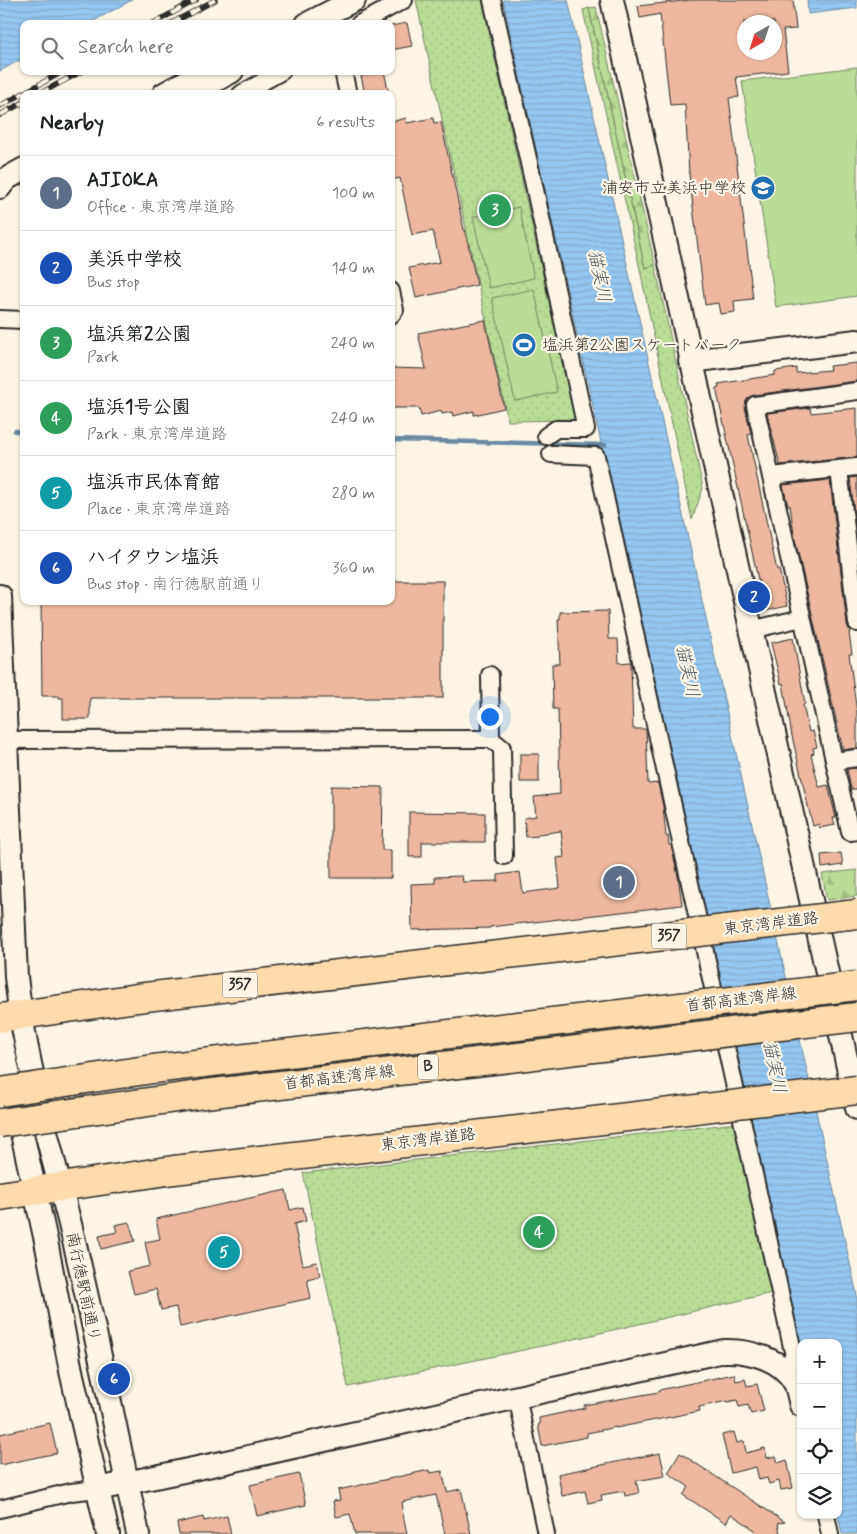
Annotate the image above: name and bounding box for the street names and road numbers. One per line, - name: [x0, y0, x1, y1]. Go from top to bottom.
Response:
- street label: 東京湾岸道路: [722, 908, 820, 940]
- road number: 357: [652, 924, 686, 948]
- road number: 357: [222, 972, 258, 998]
- street label: 首都高速湾岸線: [684, 983, 798, 1017]
- road number: B: [418, 1054, 438, 1080]
- street label: 首都高速湾岸線: [282, 1061, 396, 1095]
- street label: 東京湾岸道路: [379, 1124, 477, 1156]
- street label: 南行徳駅前通り: [61, 1230, 105, 1344]

